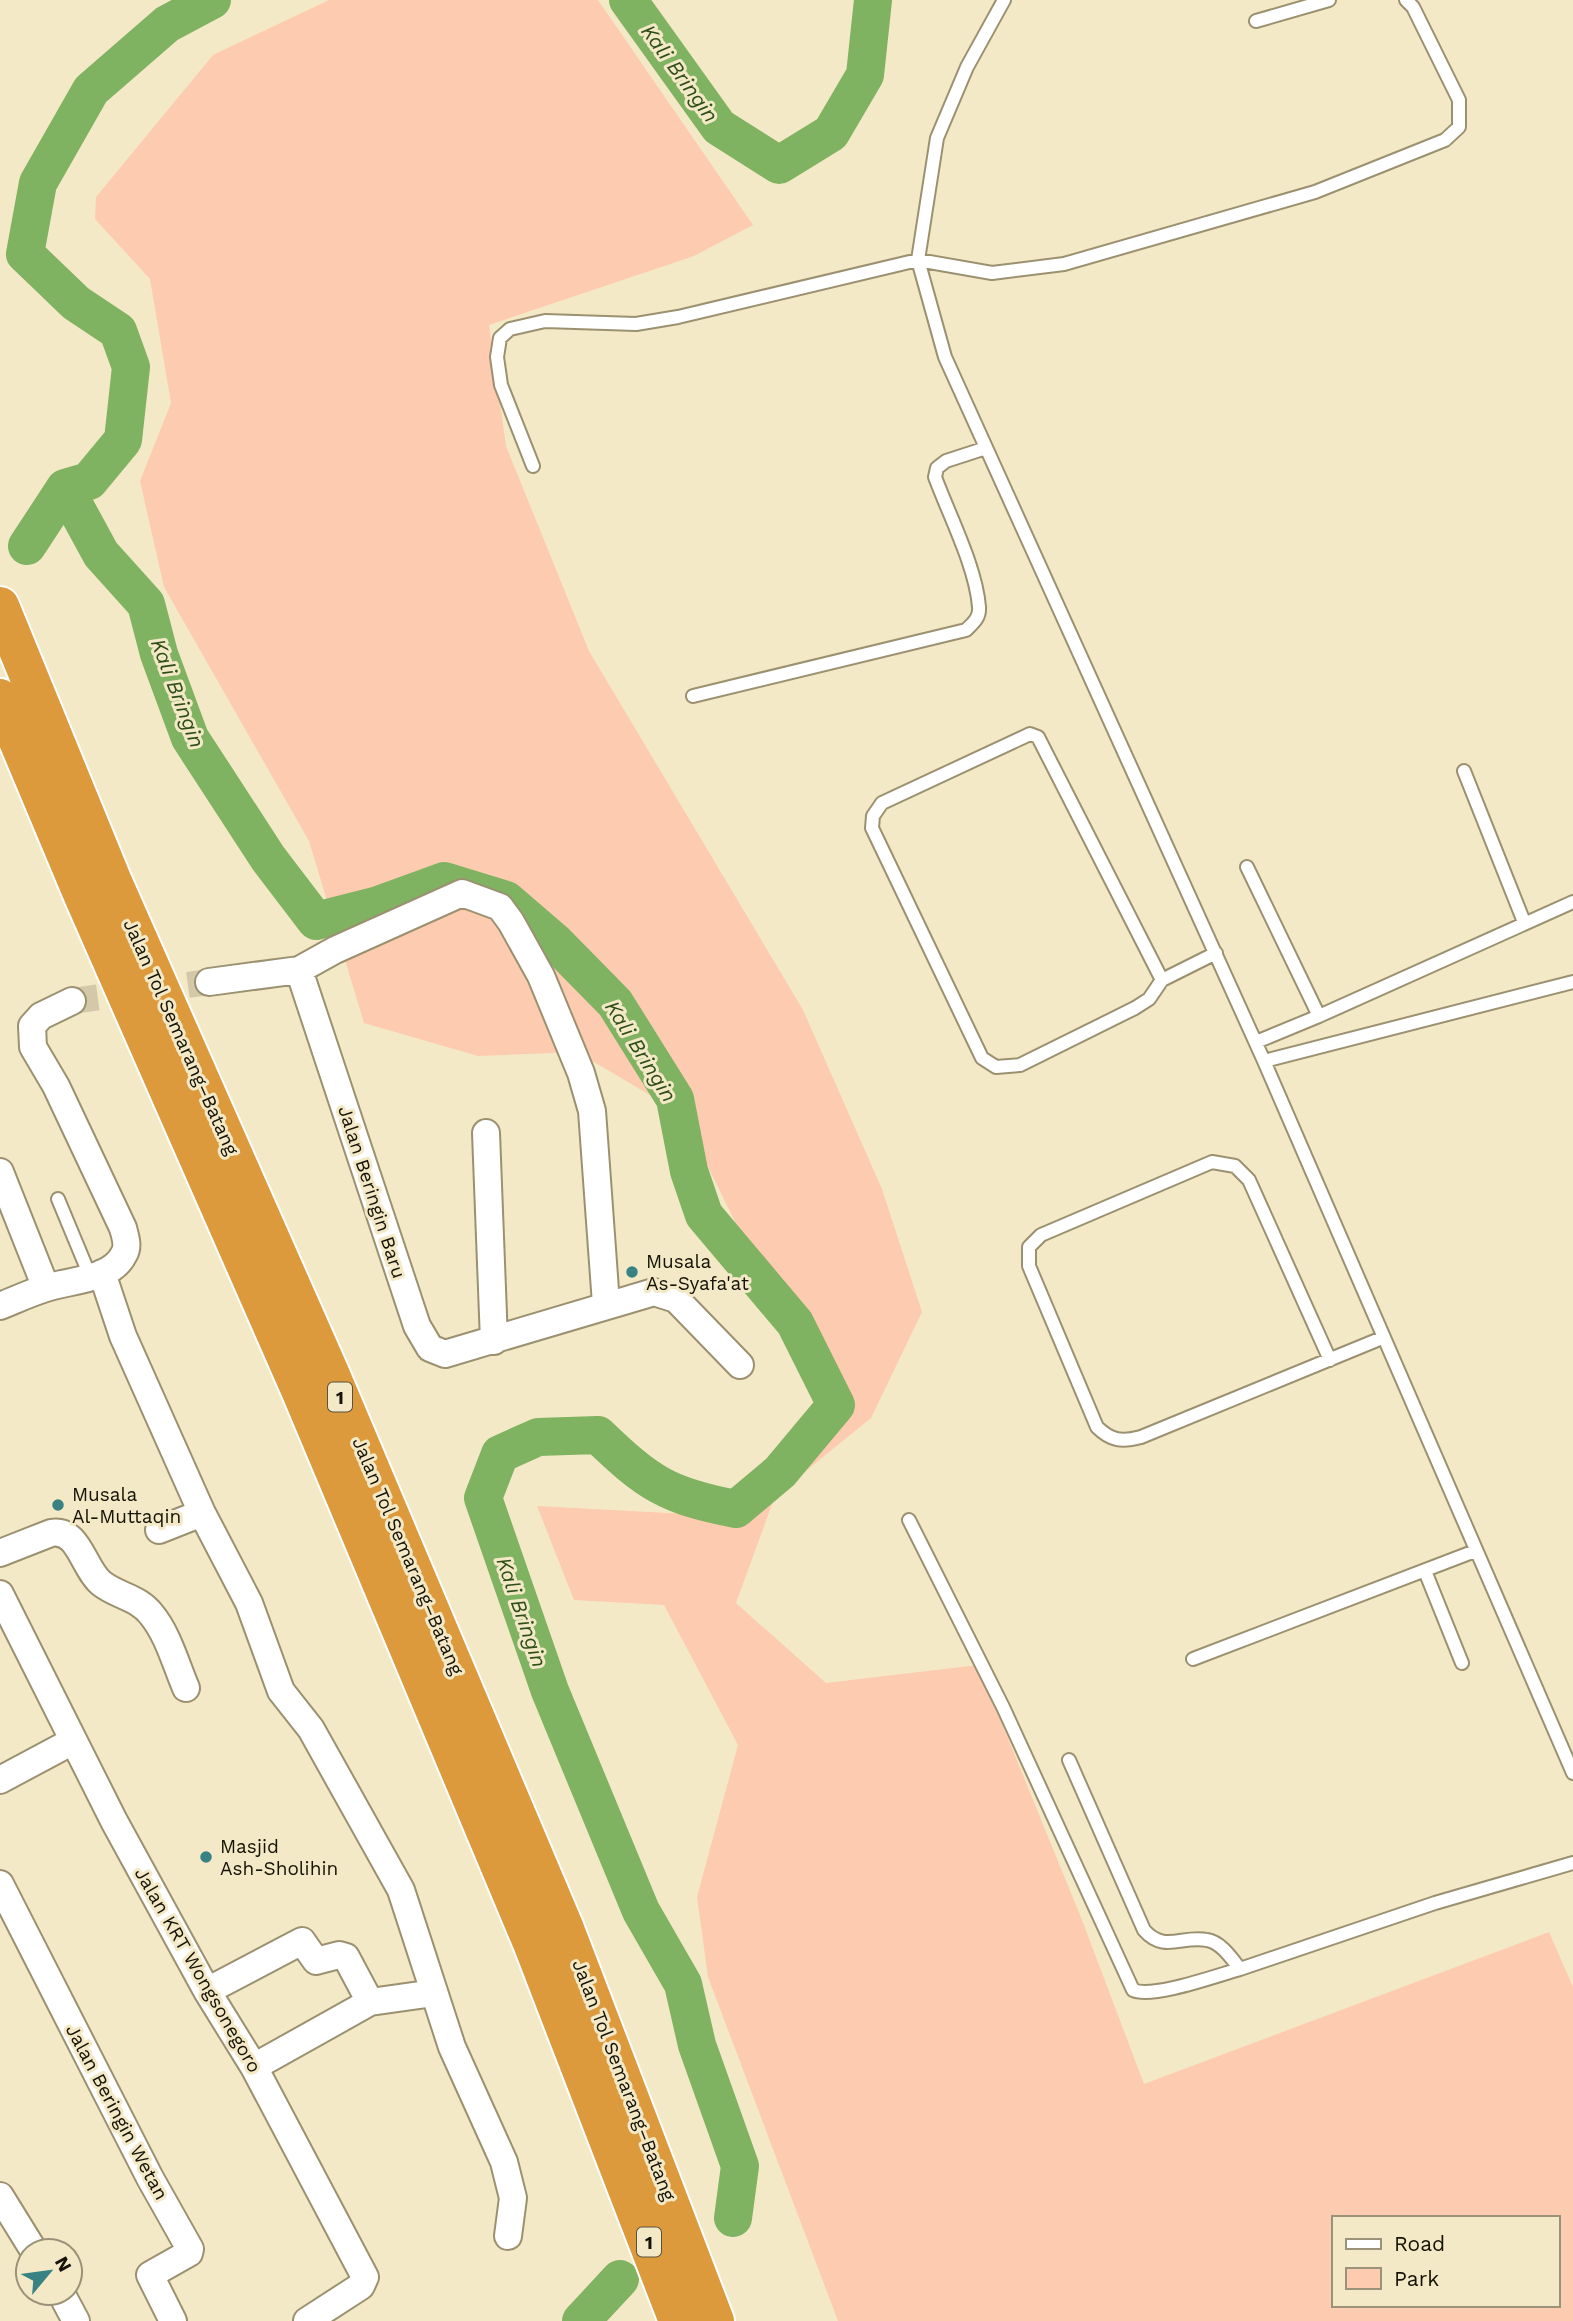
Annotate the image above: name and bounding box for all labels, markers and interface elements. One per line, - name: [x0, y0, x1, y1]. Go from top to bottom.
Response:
- water label: Kali Bringin: [636, 19, 724, 127]
- water label: Kali Bringin: [146, 635, 210, 751]
- street label: Jalan Tol Semarang–Batang: [118, 915, 244, 1159]
- water label: Kali Bringin: [600, 996, 682, 1106]
- street label: Jalan Beringin Baru: [333, 1103, 411, 1281]
- place label: Musala As-Syafa'at: [646, 1250, 749, 1295]
- marker: Musala As-Syafa'at: [624, 1264, 640, 1280]
- road number: 1: [328, 1382, 352, 1412]
- street label: Jalan Tol Semarang–Batang: [347, 1434, 469, 1679]
- place label: Musala Al-Muttaqin: [72, 1483, 181, 1528]
- marker: Musala Al-Muttaqin: [50, 1497, 66, 1513]
- water label: Kali Bringin: [491, 1554, 553, 1670]
- place label: Masjid Ash-Sholihin: [220, 1835, 338, 1880]
- marker: Masjid Ash-Sholihin: [198, 1849, 214, 1865]
- street label: Jalan KRT Wongsonegoro: [130, 1863, 266, 2077]
- street label: Jalan Tol Semarang–Batang: [567, 1956, 681, 2204]
- street label: Jalan Beringin Wetan: [61, 2020, 173, 2204]
- legend: [1332, 2216, 1559, 2307]
- road number: 1: [637, 2228, 661, 2256]
- text: Road: [1394, 2231, 1445, 2256]
- north arrow: [14, 2237, 84, 2307]
- text: N: [50, 2252, 77, 2276]
- text: Park: [1394, 2266, 1439, 2291]

